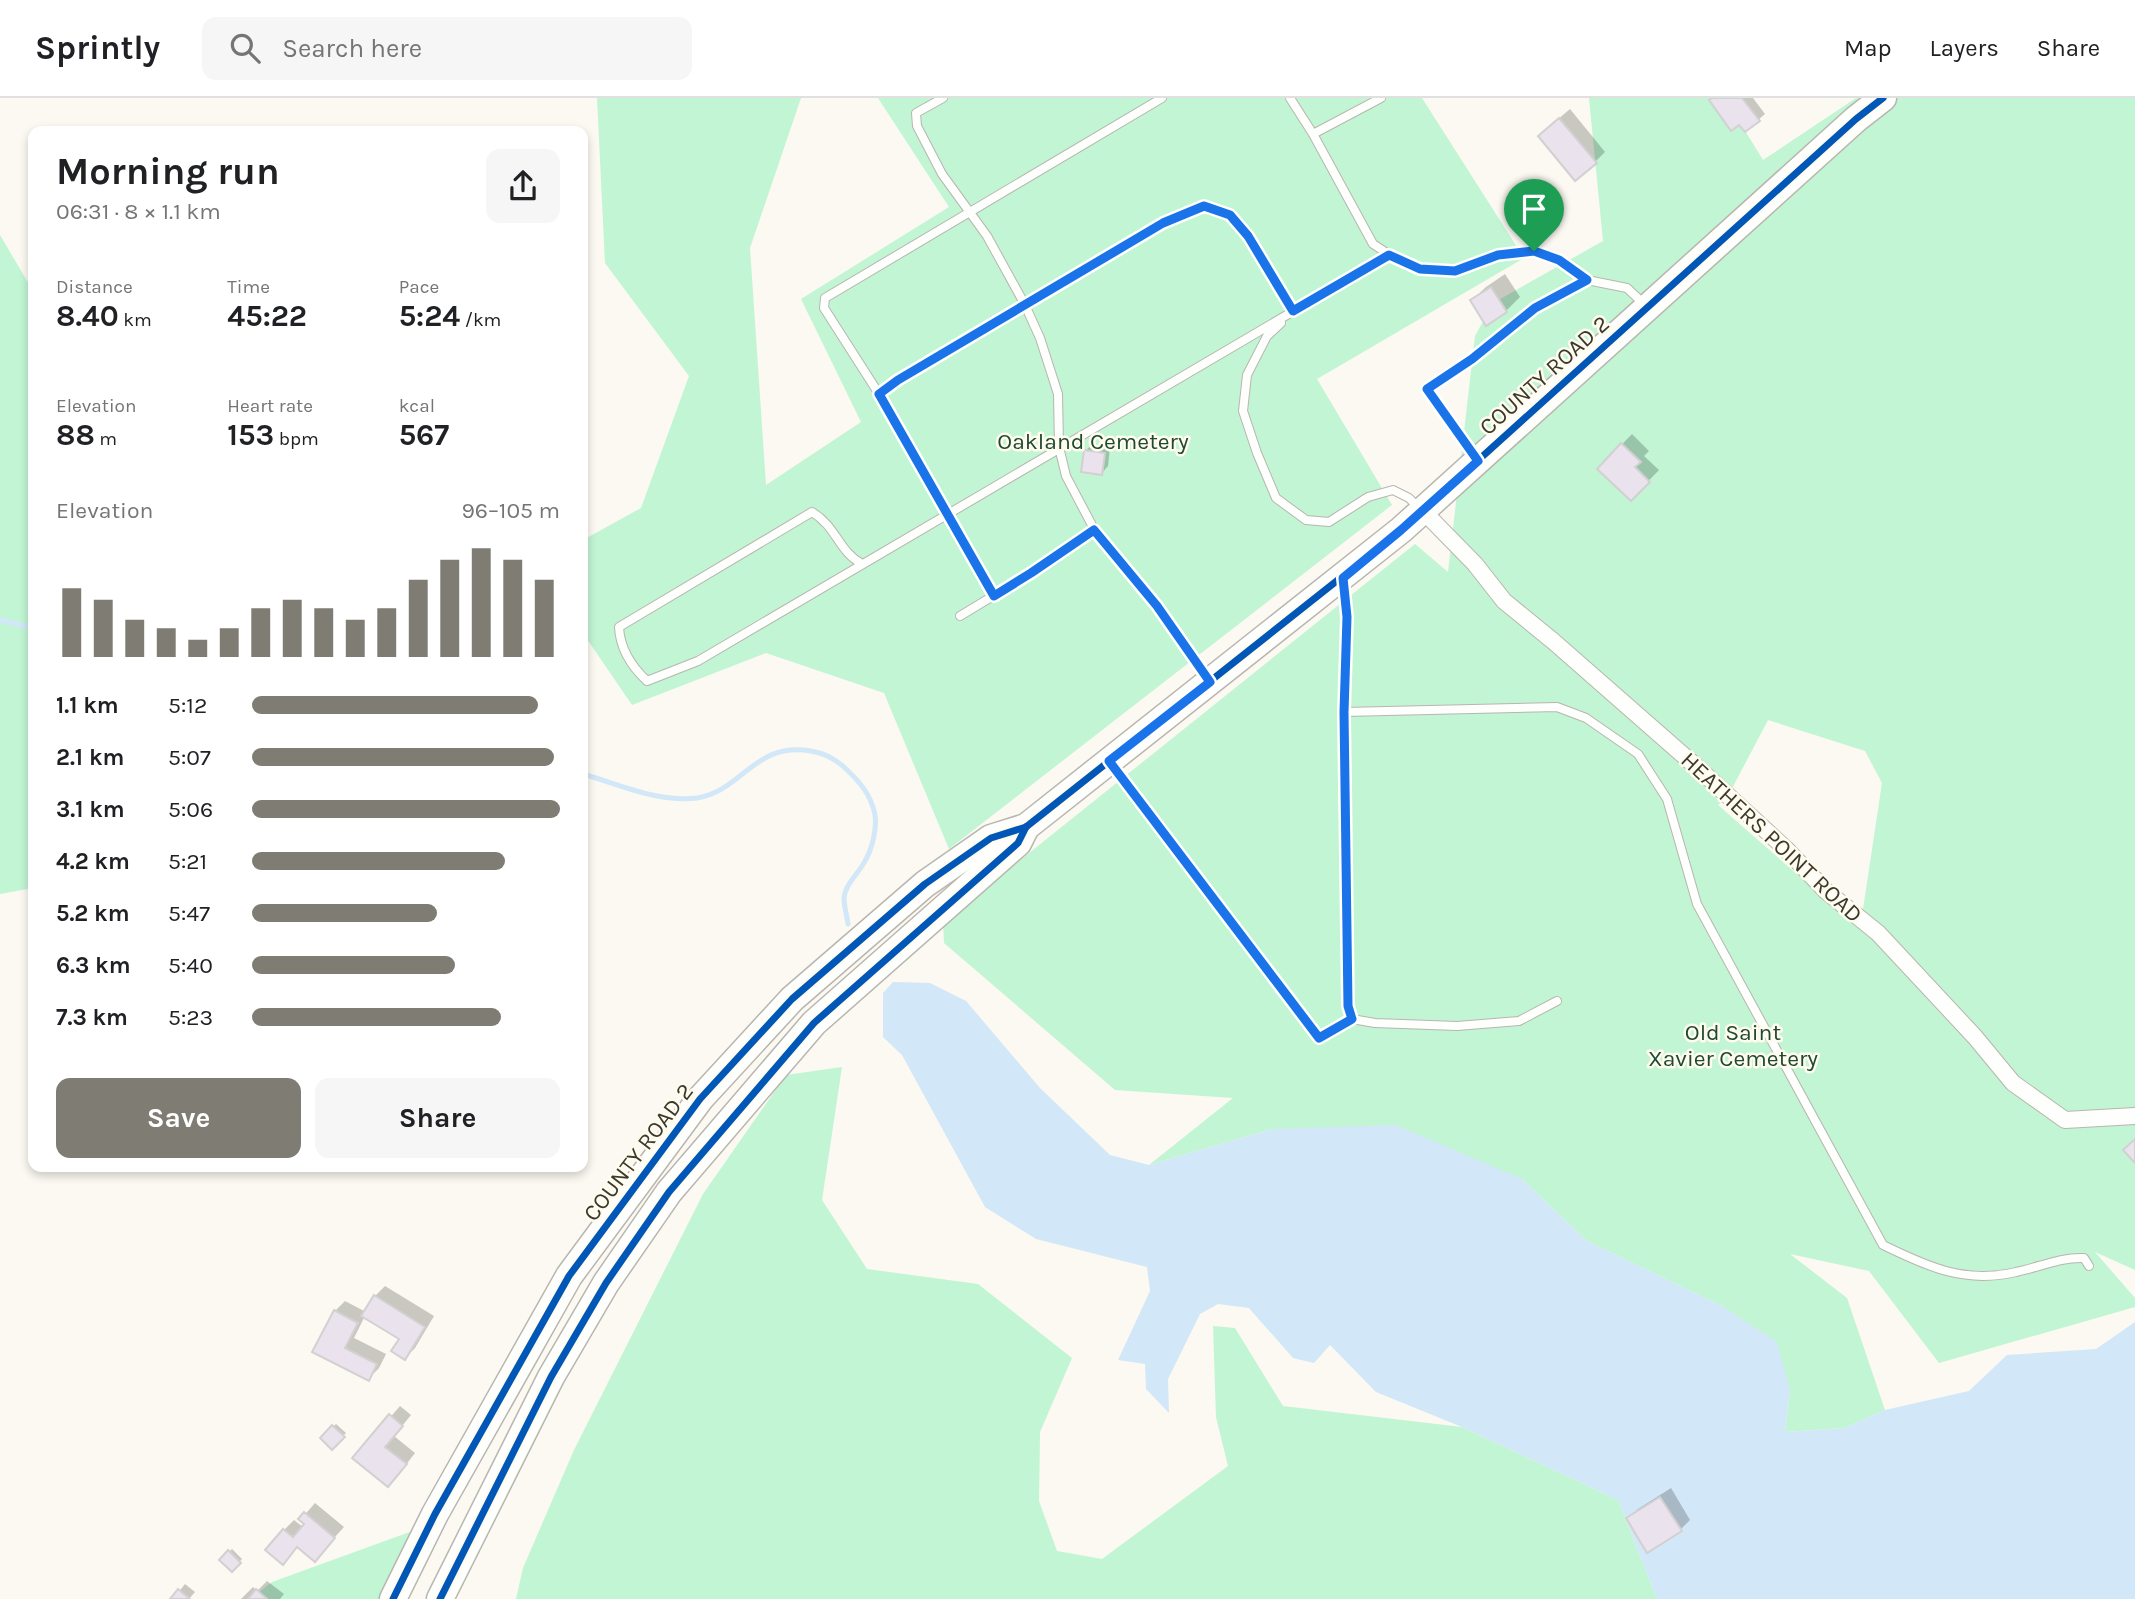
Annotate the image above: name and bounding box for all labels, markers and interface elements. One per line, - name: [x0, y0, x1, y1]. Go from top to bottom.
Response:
- search box: [202, 17, 692, 80]
- text: Sprintly: [35, 29, 160, 67]
- icon: search: [226, 29, 264, 67]
- text: Search here: [282, 33, 422, 64]
- text: Map: [1844, 34, 1892, 62]
- text: Layers: [1930, 34, 1999, 62]
- text: Share: [2037, 34, 2100, 62]
- text: Morning run: [56, 149, 280, 194]
- button: share: [486, 149, 560, 223]
- pin: [1504, 179, 1564, 251]
- icon: arrive: [1515, 190, 1553, 228]
- text: 06:31 · 8 × 1.1 km: [56, 198, 221, 225]
- text: Distance: [56, 276, 133, 298]
- text: Time: [227, 276, 270, 298]
- text: Pace: [399, 276, 439, 298]
- text: 8.40: [56, 298, 119, 334]
- text: 45:22: [227, 298, 307, 334]
- text: 5:24: [399, 298, 460, 334]
- text: km: [119, 309, 152, 331]
- text: /km: [460, 309, 501, 331]
- street label: COUNTY ROAD 2: [1474, 310, 1615, 441]
- text: Elevation: [56, 395, 136, 417]
- text: Heart rate: [227, 395, 313, 417]
- text: kcal: [399, 395, 435, 417]
- text: 88: [56, 417, 95, 453]
- text: 153: [227, 417, 274, 453]
- text: 567: [399, 417, 449, 453]
- text: m: [95, 428, 117, 450]
- text: bpm: [274, 428, 319, 450]
- park label: Oakland Cemetery: [997, 428, 1189, 455]
- text: Elevation: [56, 497, 153, 524]
- text: 96–105 m: [461, 497, 560, 524]
- text: 1.1 km: [56, 692, 119, 719]
- text: 5:12: [168, 692, 207, 719]
- text: 2.1 km: [56, 744, 124, 771]
- text: 5:07: [168, 744, 211, 771]
- street label: HEATHERS POINT ROAD: [1675, 746, 1868, 928]
- text: 3.1 km: [56, 796, 125, 823]
- text: 5:06: [168, 796, 213, 823]
- text: 4.2 km: [56, 848, 130, 875]
- text: 5:21: [168, 848, 207, 875]
- text: 5.2 km: [56, 900, 130, 927]
- text: 5:47: [168, 900, 210, 927]
- text: 6.3 km: [56, 952, 130, 979]
- text: 5:40: [168, 952, 213, 979]
- text: 7.3 km: [56, 1004, 128, 1031]
- text: 5:23: [168, 1004, 213, 1031]
- park label: Old Saint Xavier Cemetery: [1648, 1019, 1818, 1072]
- button: Save: [56, 1078, 301, 1158]
- button: Share: [315, 1078, 560, 1158]
- street label: COUNTY ROAD 2: [578, 1078, 699, 1226]

